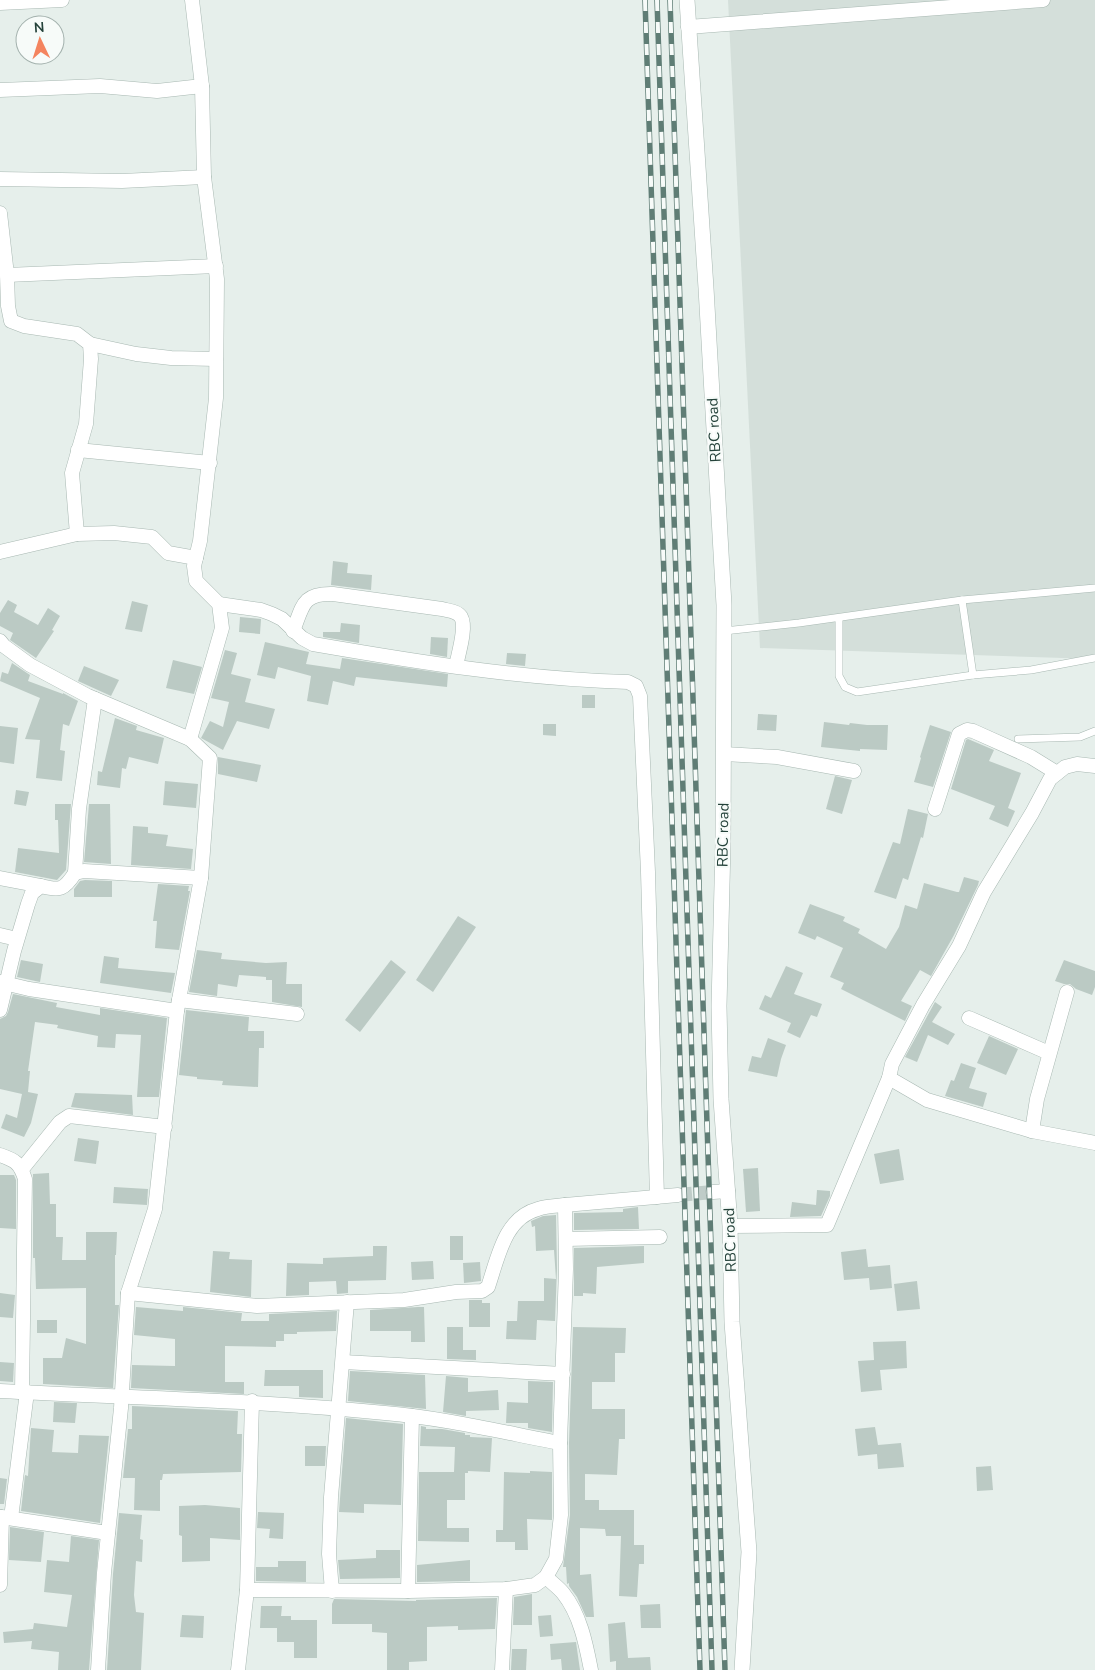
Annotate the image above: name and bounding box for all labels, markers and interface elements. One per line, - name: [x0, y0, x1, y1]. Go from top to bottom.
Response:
- north arrow: [15, 15, 65, 65]
- text: N: [33, 18, 45, 37]
- street label: RBC road: [702, 397, 726, 463]
- street label: RBC road: [712, 803, 734, 867]
- street label: RBC road: [719, 1207, 741, 1273]

